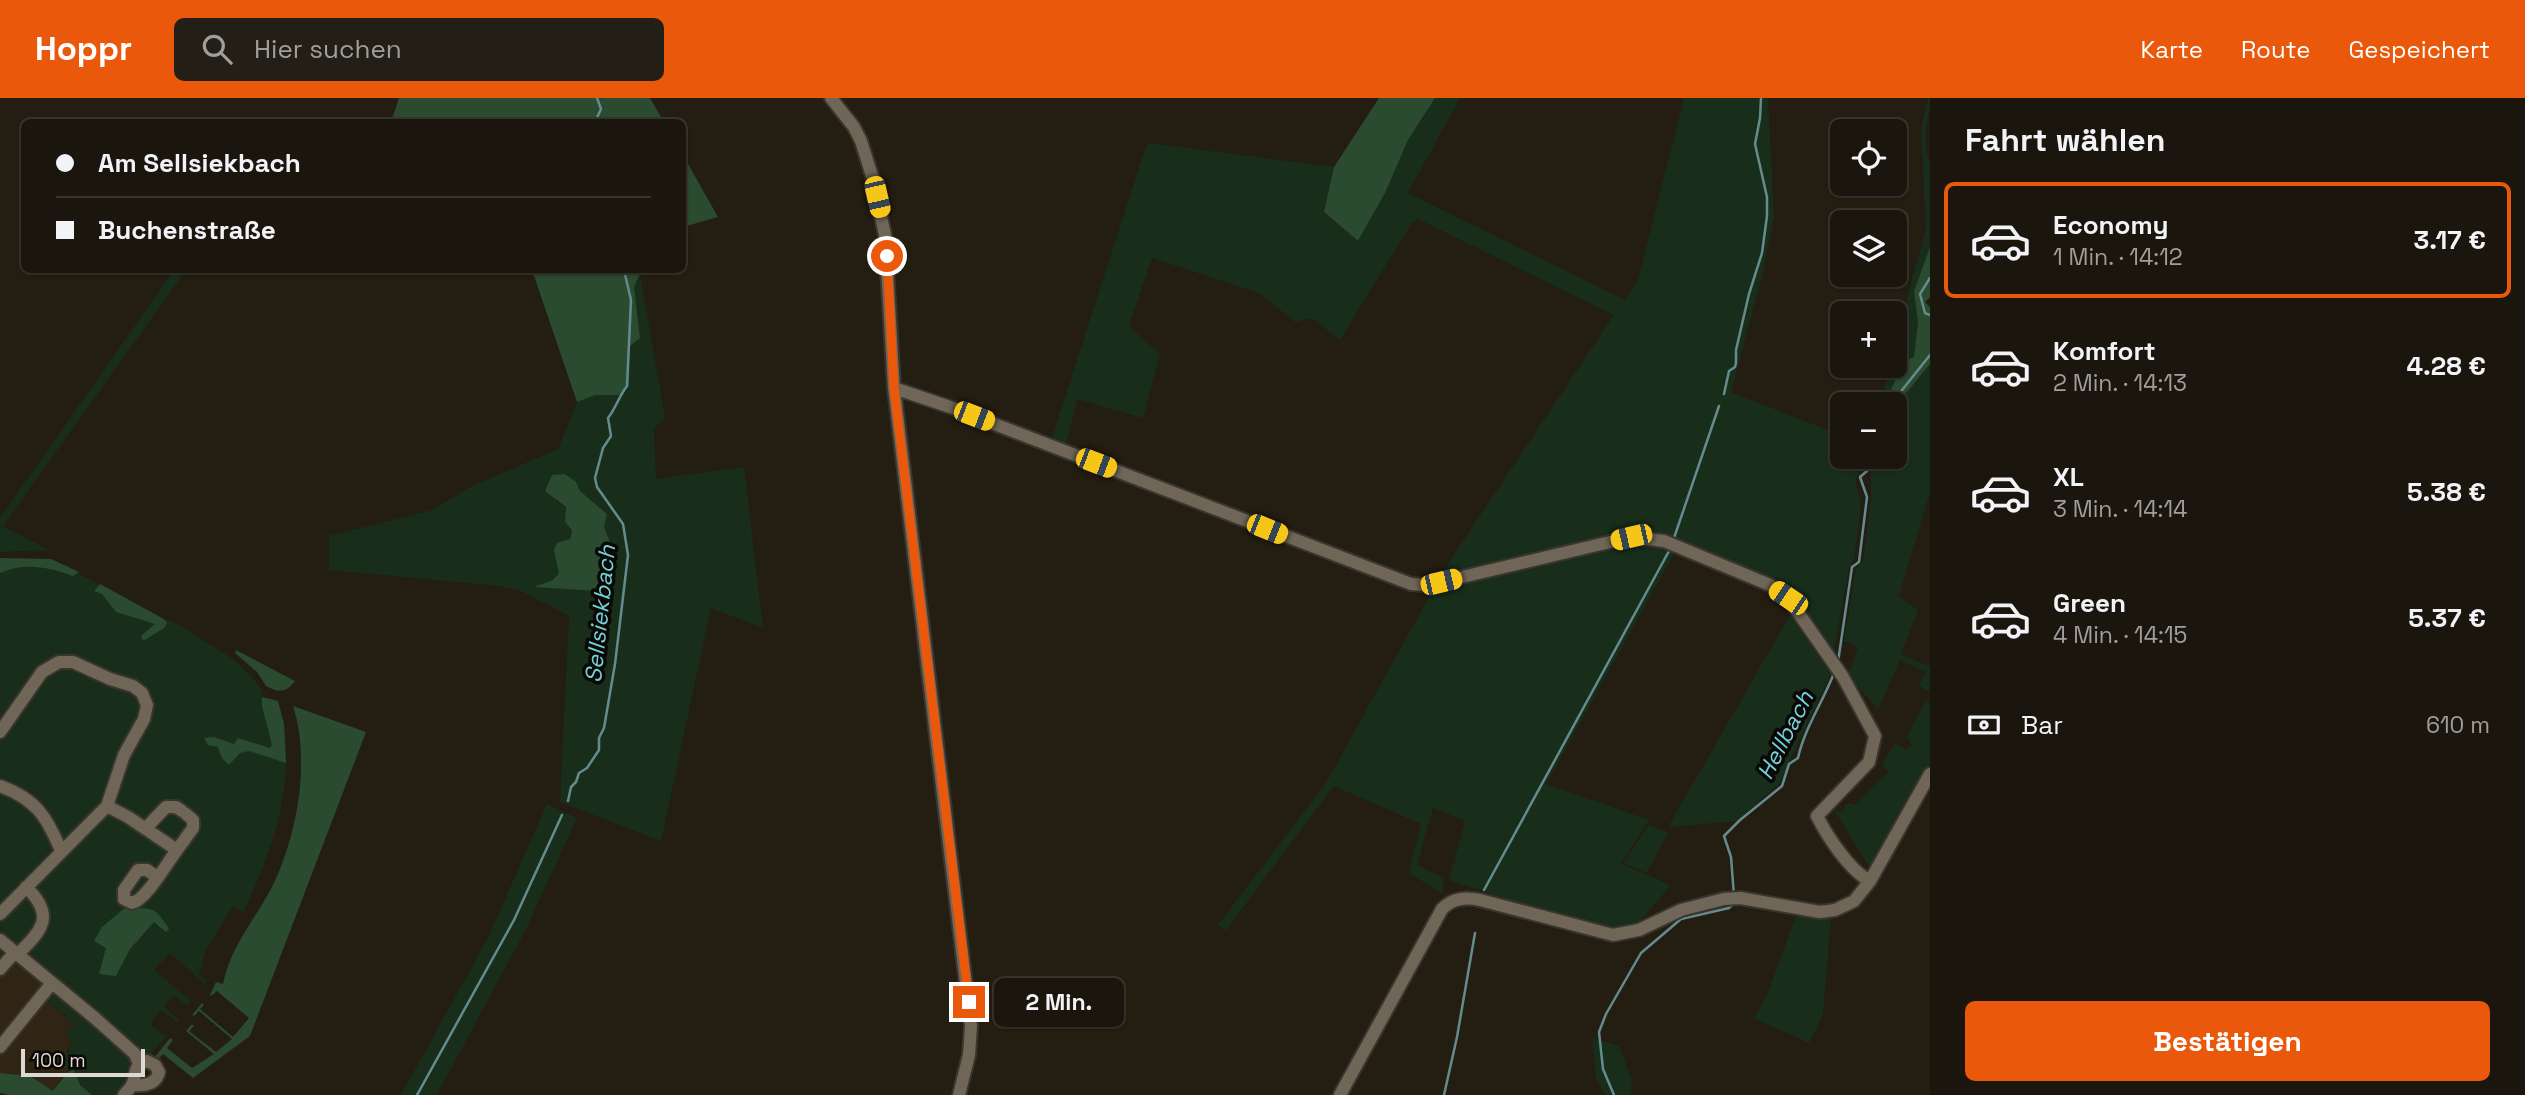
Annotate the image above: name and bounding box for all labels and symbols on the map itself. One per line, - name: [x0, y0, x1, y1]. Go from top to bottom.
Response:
- car: [863, 174, 892, 220]
- route start: [871, 240, 903, 272]
- car: [951, 399, 998, 433]
- car: [1073, 446, 1120, 480]
- car: [1244, 511, 1291, 547]
- car: [1609, 522, 1654, 552]
- water label: Sellsiekbach: [578, 543, 622, 684]
- car: [1419, 567, 1464, 597]
- car: [1765, 578, 1812, 618]
- water label: Hellbach: [1750, 685, 1820, 784]
- callout: 2 Min.: [993, 978, 1123, 1026]
- route end: [953, 986, 985, 1018]
- scale bar: [21, 1046, 145, 1078]

